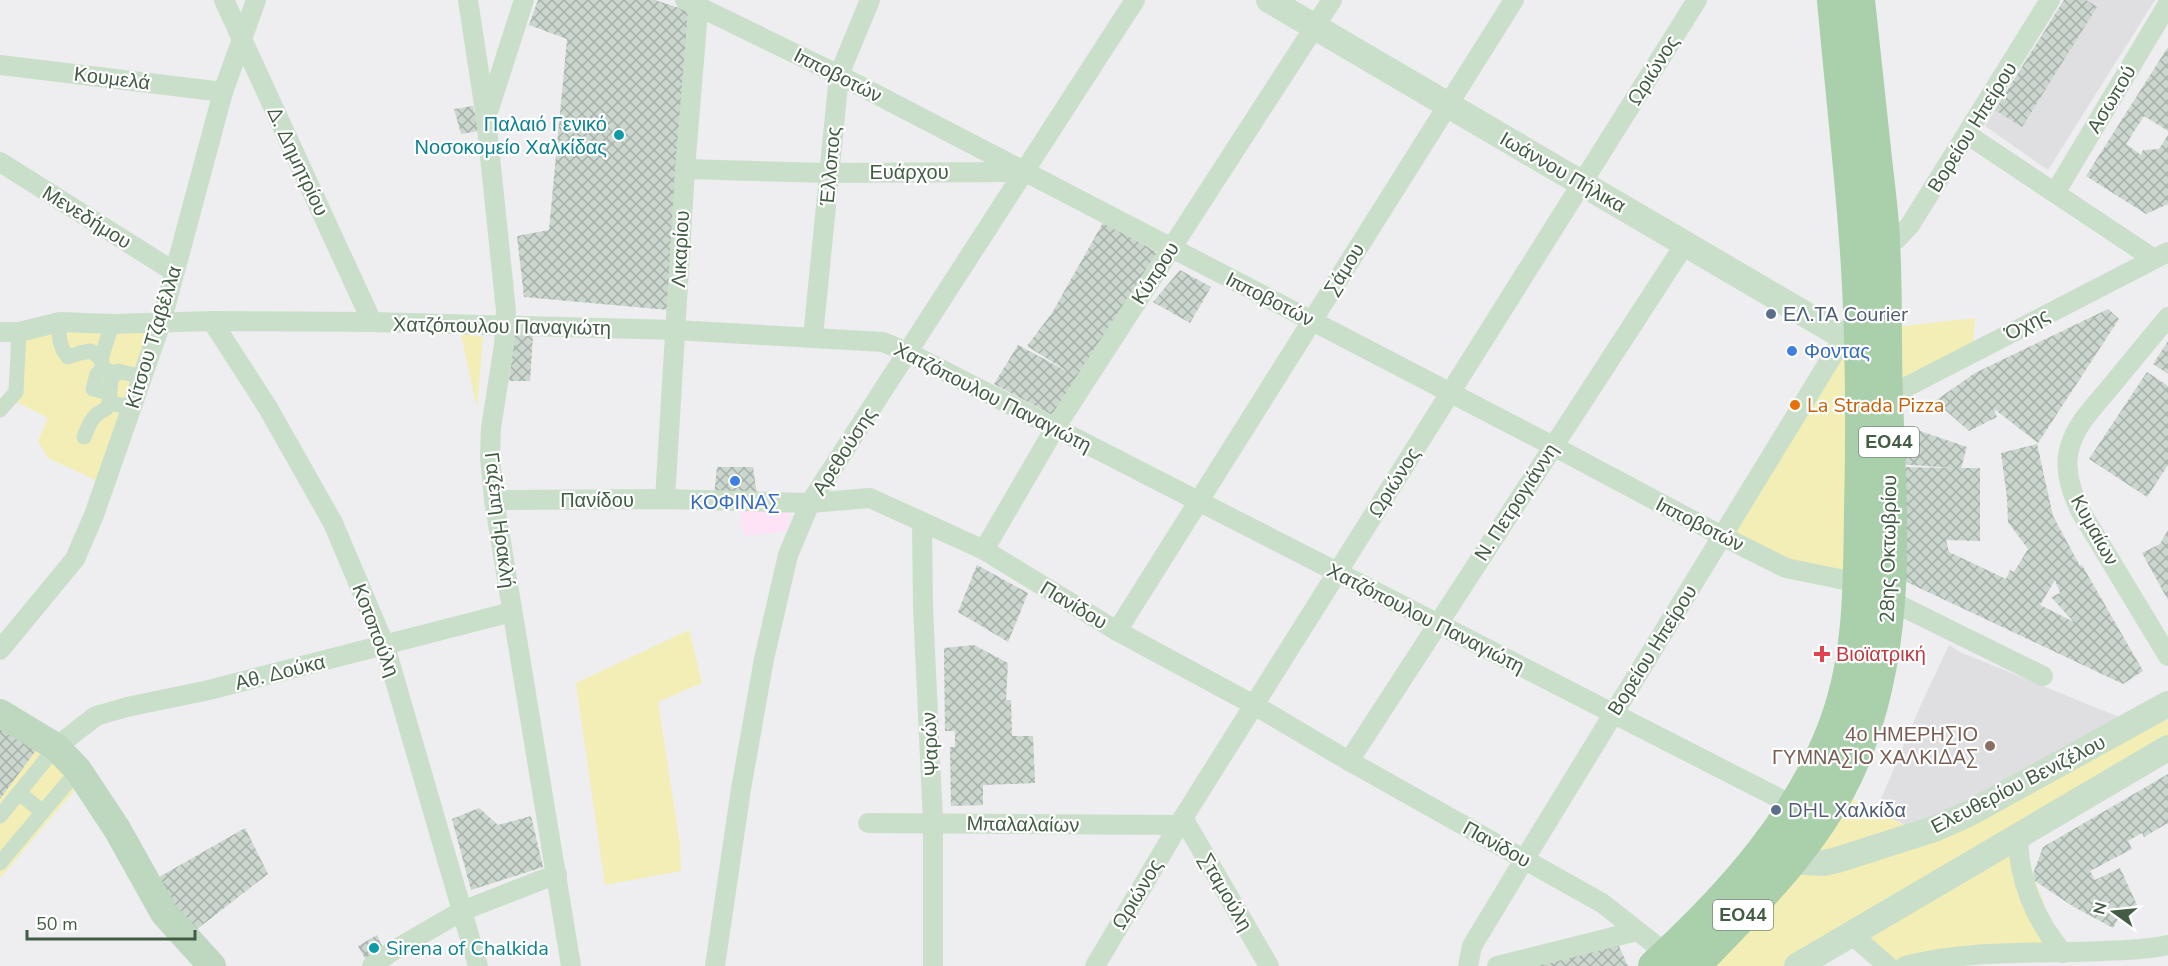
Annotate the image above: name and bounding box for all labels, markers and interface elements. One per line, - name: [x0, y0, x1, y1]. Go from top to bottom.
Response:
- street label: Ωριώνος: [1621, 30, 1686, 110]
- street label: Ιπποβοτών: [789, 42, 887, 109]
- street label: Βορείου Ηπείρου: [1921, 57, 2023, 198]
- street label: Κουμελά: [72, 60, 152, 97]
- street label: Ασωπού: [2081, 60, 2142, 138]
- street label: Δ. Δημητρίου: [260, 102, 335, 220]
- place label: Παλαιό Γενικό Νοσοκομείο Χαλκίδας: [415, 111, 607, 161]
- street label: Έλλοπος: [814, 125, 847, 208]
- street label: Ιωάννου Πήλικα: [1495, 125, 1631, 219]
- marker: Παλαιό Γενικό Νοσοκομείο Χαλκίδας: [612, 128, 626, 142]
- street label: Ευάρχου: [869, 159, 949, 186]
- street label: Μενεδήμου: [37, 179, 136, 255]
- street label: Λικαρίου: [665, 210, 696, 288]
- street label: Κύπρου: [1125, 237, 1186, 310]
- street label: Σάμου: [1318, 238, 1371, 301]
- street label: Κίτσου Τζαβέλλα: [119, 262, 188, 412]
- street label: Ιπποβοτών: [1221, 266, 1319, 333]
- place label: ΕΛ.ΤΑ Courier: [1783, 301, 1908, 328]
- street label: Όχης: [1999, 302, 2055, 348]
- marker: ΕΛ.ΤΑ Courier: [1764, 307, 1778, 321]
- street label: Χατζόπουλου Παναγιώτη: [393, 311, 611, 342]
- street label: Χατζόπουλου Παναγιώτη: [889, 336, 1096, 459]
- place label: Φοντας: [1804, 338, 1870, 365]
- marker: Φοντας: [1785, 344, 1799, 358]
- place label: La Strada Pizza: [1807, 392, 1944, 419]
- marker: La Strada Pizza: [1788, 398, 1802, 412]
- street label: Αρεθούσης: [806, 402, 883, 501]
- road number: ΕΟ44: [1859, 427, 1919, 457]
- street label: Ν. Πετρογιάννη: [1468, 438, 1565, 566]
- street label: Ωριώνος: [1362, 442, 1427, 522]
- street label: Γαζέπη Ηρακλή: [478, 451, 521, 590]
- marker: ΚΟΦΙΝΑΣ: [728, 474, 742, 488]
- street label: 28ης Οκτωβρίου: [1874, 475, 1903, 623]
- street label: Πανίδου: [560, 487, 634, 514]
- place label: ΚΟΦΙΝΑΣ: [690, 489, 780, 516]
- street label: Κυμαίων: [2064, 490, 2125, 571]
- street label: Ιπποβοτών: [1651, 491, 1749, 558]
- street label: Χατζόπουλου Παναγιώτη: [1322, 557, 1529, 680]
- street label: Πανίδου: [1035, 575, 1112, 636]
- street label: Κοτοπούλη: [345, 580, 406, 681]
- street label: Βορείου Ηπείρου: [1601, 580, 1703, 721]
- place label: Βιοϊατρική: [1836, 641, 1926, 668]
- marker: Βιοϊατρική: [1813, 645, 1831, 663]
- street label: Αθ. Δούκα: [232, 648, 328, 697]
- street label: Ψαρών: [915, 711, 946, 777]
- place label: 4ο ΗΜΕΡΗΣΙΟ ΓΥΜΝΑΣΙΟ ΧΑΛΚΙΔΑΣ: [1772, 721, 1978, 771]
- street label: Ελευθερίου Βενιζέλου: [1926, 729, 2110, 840]
- marker: 4ο ΗΜΕΡΗΣΙΟ ΓΥΜΝΑΣΙΟ ΧΑΛΚΙΔΑΣ: [1983, 739, 1997, 753]
- place label: DHL Χαλκίδα: [1788, 797, 1906, 824]
- marker: DHL Χαλκίδα: [1769, 803, 1783, 817]
- street label: Μπαλαλαίων: [966, 810, 1079, 839]
- street label: Πανίδου: [1458, 815, 1536, 874]
- street label: Σταμούλη: [1192, 848, 1259, 936]
- street label: Ωριώνος: [1106, 854, 1169, 935]
- north arrow: [2084, 882, 2144, 942]
- road number: ΕΟ44: [1713, 900, 1773, 930]
- text: N: [2088, 900, 2113, 917]
- scale bar: [27, 903, 195, 941]
- text: 50 m: [36, 912, 78, 936]
- place label: Sirena of Chalkida: [386, 935, 549, 962]
- marker: Sirena of Chalkida: [367, 941, 381, 955]

